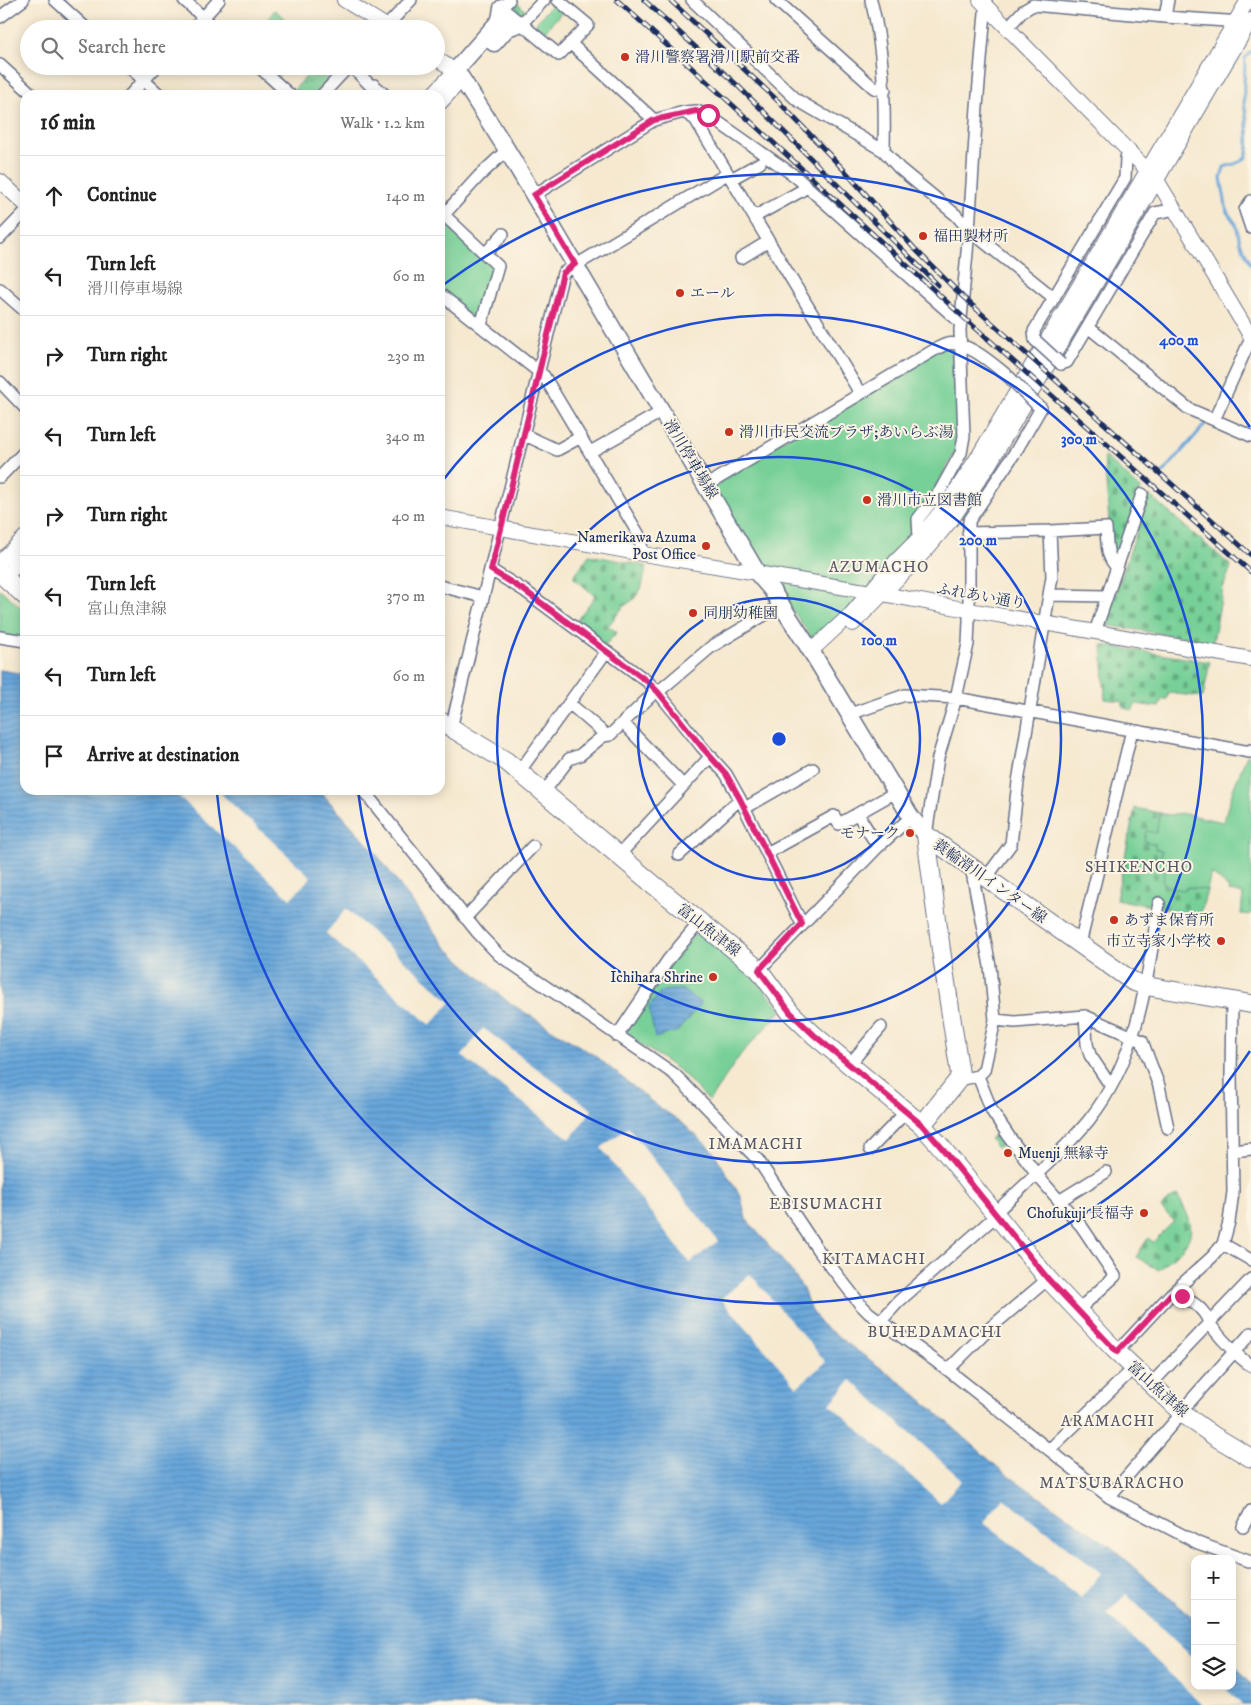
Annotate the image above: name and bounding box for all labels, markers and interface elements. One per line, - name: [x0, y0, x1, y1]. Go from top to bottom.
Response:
- search box: [20, 20, 445, 75]
- icon: search: [38, 34, 66, 62]
- text: Search here: [78, 36, 166, 59]
- place label: 滑川警察署滑川駅前交番: [635, 48, 800, 67]
- marker: 滑川警察署滑川駅前交番: [619, 51, 631, 63]
- route start: [697, 104, 720, 127]
- text: 16 min: [40, 110, 95, 136]
- text: Walk · 1.2 km: [340, 113, 425, 133]
- icon: ahead: [40, 182, 68, 210]
- text: Continue: [87, 184, 157, 207]
- text: 140 m: [386, 186, 425, 206]
- place label: 福田製材所: [933, 227, 1008, 246]
- marker: 福田製材所: [917, 230, 929, 242]
- text: Turn left: [87, 253, 156, 276]
- icon: left: [40, 262, 68, 290]
- text: 60 m: [393, 266, 425, 286]
- text: 滑川停車場線: [87, 279, 183, 299]
- place label: エール: [690, 284, 735, 303]
- marker: エール: [674, 287, 686, 299]
- text: 400 m: [1158, 331, 1199, 350]
- icon: right: [40, 342, 68, 370]
- text: Turn right: [87, 344, 167, 367]
- text: 230 m: [387, 346, 425, 366]
- street label: 滑川停車場線: [659, 416, 722, 503]
- icon: left: [40, 422, 68, 450]
- place label: 滑川市民交流プラザ;あいらぶ湯: [739, 423, 953, 442]
- text: Turn left: [87, 424, 156, 447]
- text: 340 m: [386, 426, 425, 446]
- marker: 滑川市民交流プラザ;あいらぶ湯: [723, 426, 735, 438]
- text: 300 m: [1061, 430, 1098, 449]
- place label: 滑川市立図書館: [877, 491, 982, 510]
- marker: 滑川市立図書館: [861, 494, 873, 506]
- icon: right: [40, 502, 68, 530]
- text: Turn right: [87, 504, 167, 527]
- text: 40 m: [392, 506, 425, 526]
- place label: Namerikawa Azuma Post Office: [577, 528, 697, 564]
- text: 200 m: [959, 531, 998, 550]
- marker: Namerikawa Azuma Post Office: [700, 540, 712, 552]
- district label: AZUMACHO: [829, 557, 929, 577]
- text: Turn left: [87, 573, 156, 596]
- street label: ふれあい通り: [935, 579, 1027, 614]
- icon: left: [40, 582, 68, 610]
- text: 370 m: [387, 586, 425, 606]
- text: 富山魚津線: [87, 599, 167, 619]
- place label: 同朋幼稚園: [703, 604, 778, 623]
- marker: 同朋幼稚園: [687, 607, 699, 619]
- text: 100 m: [861, 631, 898, 650]
- icon: left: [40, 662, 68, 690]
- text: Turn left: [87, 664, 156, 687]
- text: 60 m: [393, 666, 425, 686]
- centre of rings: [770, 730, 788, 748]
- icon: arrive: [40, 742, 68, 770]
- text: Arrive at destination: [87, 744, 239, 767]
- place label: モナーク: [840, 824, 900, 843]
- marker: モナーク: [904, 827, 916, 839]
- street label: 蓑輪滑川インター線: [929, 835, 1050, 928]
- district label: SHIKENCHO: [1085, 857, 1193, 877]
- street label: 富山魚津線: [673, 900, 744, 961]
- place label: あずま保育所: [1124, 911, 1214, 930]
- marker: あずま保育所: [1108, 914, 1120, 926]
- place label: 市立寺家小学校: [1106, 932, 1211, 951]
- marker: 市立寺家小学校: [1215, 935, 1227, 947]
- place label: Ichihara Shrine: [610, 968, 703, 987]
- marker: Ichihara Shrine: [707, 971, 719, 983]
- district label: IMAMACHI: [709, 1134, 803, 1154]
- place label: Muenji 無縁寺: [1018, 1144, 1108, 1163]
- marker: Muenji 無縁寺: [1002, 1147, 1014, 1159]
- district label: EBISUMACHI: [769, 1194, 883, 1214]
- place label: Chofukuji 長福寺: [1027, 1204, 1134, 1223]
- marker: Chofukuji 長福寺: [1138, 1207, 1150, 1219]
- district label: KITAMACHI: [822, 1249, 926, 1269]
- route end: [1171, 1285, 1194, 1308]
- district label: BUHEDAMACHI: [867, 1322, 1003, 1342]
- street label: 富山魚津線: [1123, 1357, 1192, 1422]
- district label: ARAMACHI: [1061, 1411, 1155, 1431]
- district label: MATSUBARACHO: [1039, 1473, 1185, 1493]
- map controls: [1191, 1555, 1236, 1690]
- button: +: [1191, 1555, 1236, 1600]
- button: −: [1191, 1600, 1236, 1645]
- button: layers: [1191, 1645, 1236, 1690]

